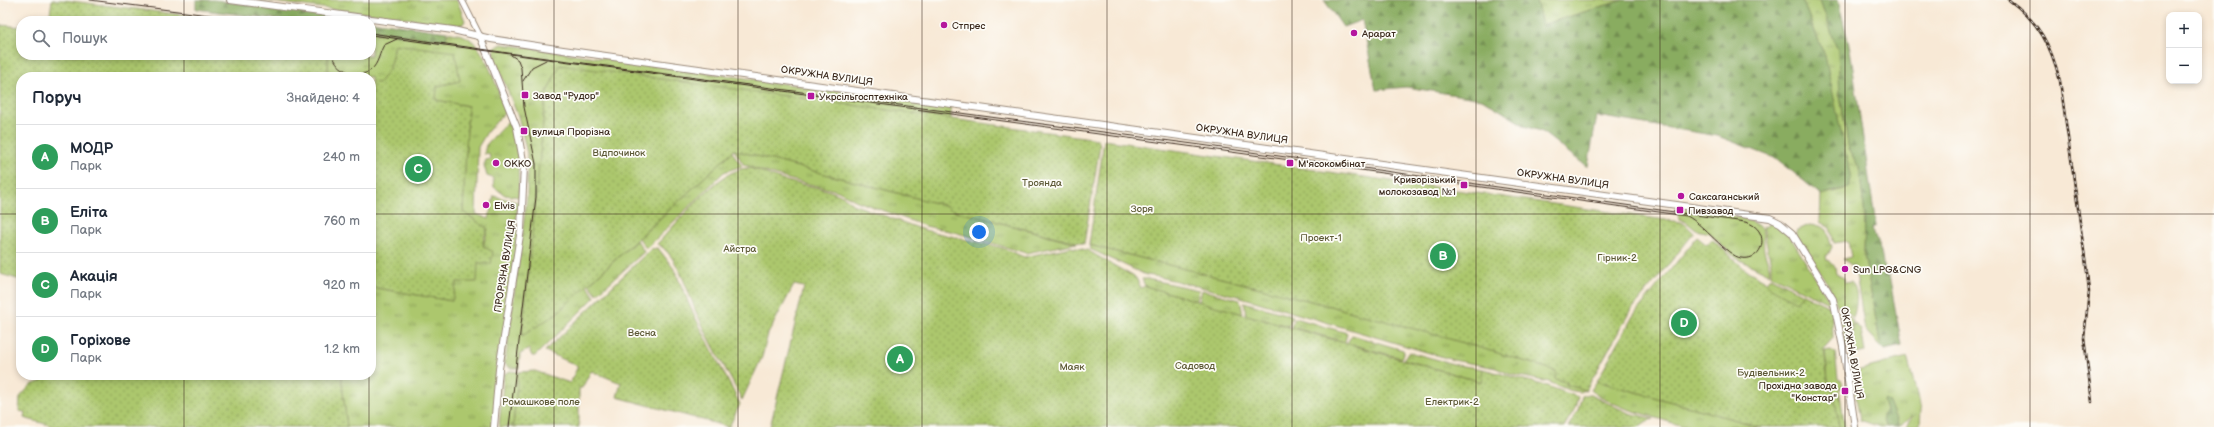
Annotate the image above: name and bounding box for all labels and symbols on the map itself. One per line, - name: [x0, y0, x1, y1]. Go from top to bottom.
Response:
- marker: Стпрес: [939, 20, 949, 30]
- place label: Стпрес: [952, 20, 985, 32]
- marker: Арарат: [1349, 28, 1359, 38]
- place label: Арарат: [1361, 28, 1396, 40]
- street label: ОКРУЖНА ВУЛИЦЯ: [780, 64, 874, 88]
- marker: Завод "Рудор": [520, 90, 530, 100]
- place label: Завод "Рудор": [533, 90, 599, 102]
- marker: Укрсільгосптехніка: [806, 91, 816, 101]
- place label: Укрсільгосптехніка: [819, 91, 908, 103]
- street label: ОКРУЖНА ВУЛИЦЯ: [1195, 122, 1289, 146]
- marker: вулиця Прорізна: [519, 126, 529, 136]
- place label: вулиця Прорізна: [532, 126, 610, 138]
- park label: Відпочинок: [593, 147, 646, 159]
- pin: C: [405, 154, 431, 184]
- marker: ОККО: [491, 158, 501, 168]
- place label: ОККО: [504, 158, 531, 170]
- marker: М'ясокомбінат: [1285, 158, 1295, 168]
- place label: М'ясокомбінат: [1298, 158, 1366, 170]
- street label: ОКРУЖНА ВУЛИЦЯ: [1516, 167, 1610, 191]
- place label: Криворізький молокозавод №1: [1379, 174, 1456, 198]
- park label: Троянда: [1022, 177, 1062, 189]
- marker: Криворізький молокозавод №1: [1459, 180, 1469, 190]
- marker: Саксаганський: [1676, 191, 1686, 201]
- place label: Саксаганський: [1689, 191, 1760, 203]
- marker: Elvis: [481, 200, 491, 210]
- place label: Elvis: [494, 200, 515, 212]
- park label: Зоря: [1131, 203, 1154, 215]
- marker: Пивзавод: [1675, 205, 1685, 215]
- place label: Пивзавод: [1688, 205, 1733, 217]
- street label: ПРОРІЗНА ВУЛИЦЯ: [492, 219, 518, 313]
- your location: [969, 222, 989, 242]
- park label: Проект-1: [1300, 232, 1342, 244]
- pin: B: [1430, 241, 1456, 271]
- park label: Айстра: [723, 243, 757, 255]
- park label: Гірник-2: [1597, 252, 1637, 264]
- marker: Sun LPG&CNG: [1840, 264, 1850, 274]
- place label: Sun LPG&CNG: [1853, 264, 1922, 276]
- street label: ОКРУЖНА ВУЛИЦЯ: [1838, 306, 1866, 400]
- pin: D: [1671, 308, 1697, 338]
- park label: Весна: [628, 327, 656, 339]
- pin: A: [887, 344, 913, 374]
- park label: Садовод: [1175, 360, 1215, 372]
- park label: Маяк: [1059, 361, 1085, 373]
- park label: Будівельник-2: [1737, 367, 1805, 379]
- place label: Прохідна завода "Констар": [1759, 380, 1837, 404]
- marker: Прохідна завода "Констар": [1840, 386, 1850, 396]
- park label: Ромашкове поле: [502, 396, 580, 408]
- park label: Електрик-2: [1425, 396, 1479, 408]

